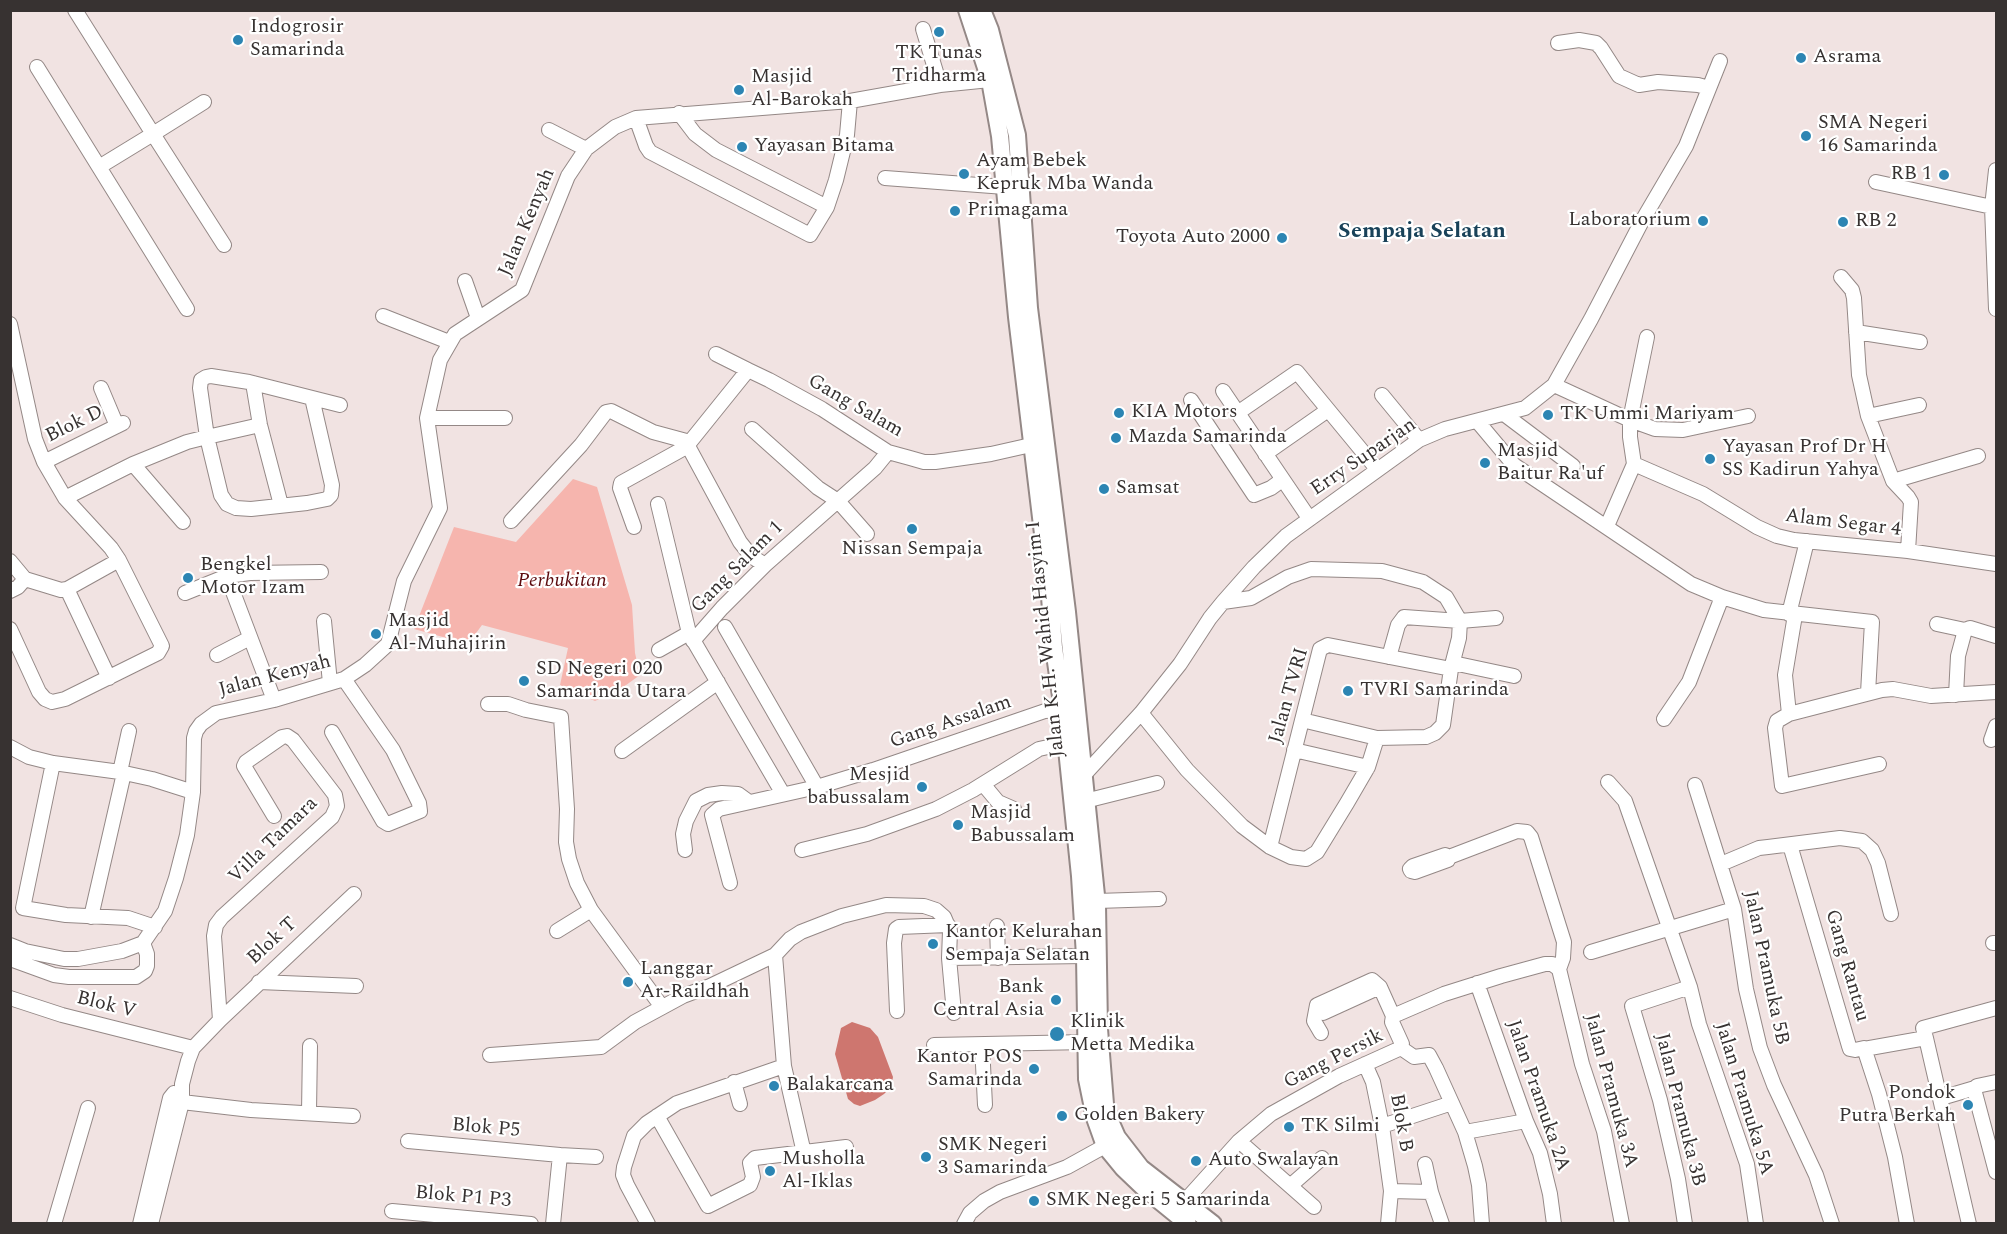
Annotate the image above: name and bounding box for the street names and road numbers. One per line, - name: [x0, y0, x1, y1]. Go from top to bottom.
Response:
- street label: Jalan Kenyah: [494, 165, 562, 281]
- street label: Gang Salam: [803, 370, 907, 444]
- street label: Blok D: [42, 401, 108, 449]
- street label: Erry Suparjan: [1307, 414, 1421, 502]
- street label: Alam Segar 4: [1784, 505, 1902, 543]
- street label: Gang Salam 1: [687, 517, 789, 619]
- street label: Jalan K.H. Wahid Hasyim I: [1023, 519, 1071, 759]
- street label: Jalan TVRI: [1265, 645, 1315, 747]
- street label: Jalan Kenyah: [216, 651, 334, 703]
- street label: Gang Assalam: [887, 691, 1015, 755]
- street label: Villa Tamara: [224, 792, 324, 890]
- street label: Jalan Pramuka 5B: [1737, 889, 1793, 1047]
- street label: Gang Rantau: [1819, 907, 1873, 1025]
- street label: Blok T: [243, 913, 303, 971]
- street label: Blok V: [74, 987, 138, 1025]
- street label: Jalan Pramuka 3A: [1578, 1011, 1642, 1171]
- street label: Jalan Pramuka 2A: [1500, 1017, 1574, 1175]
- street label: Jalan Pramuka 5A: [1708, 1020, 1778, 1178]
- street label: Gang Persik: [1280, 1025, 1388, 1095]
- street label: Jalan Pramuka 3B: [1648, 1031, 1710, 1189]
- street label: Blok B: [1383, 1092, 1417, 1154]
- street label: Blok P5: [451, 1114, 521, 1144]
- street label: Blok P1 P3: [414, 1182, 512, 1214]

